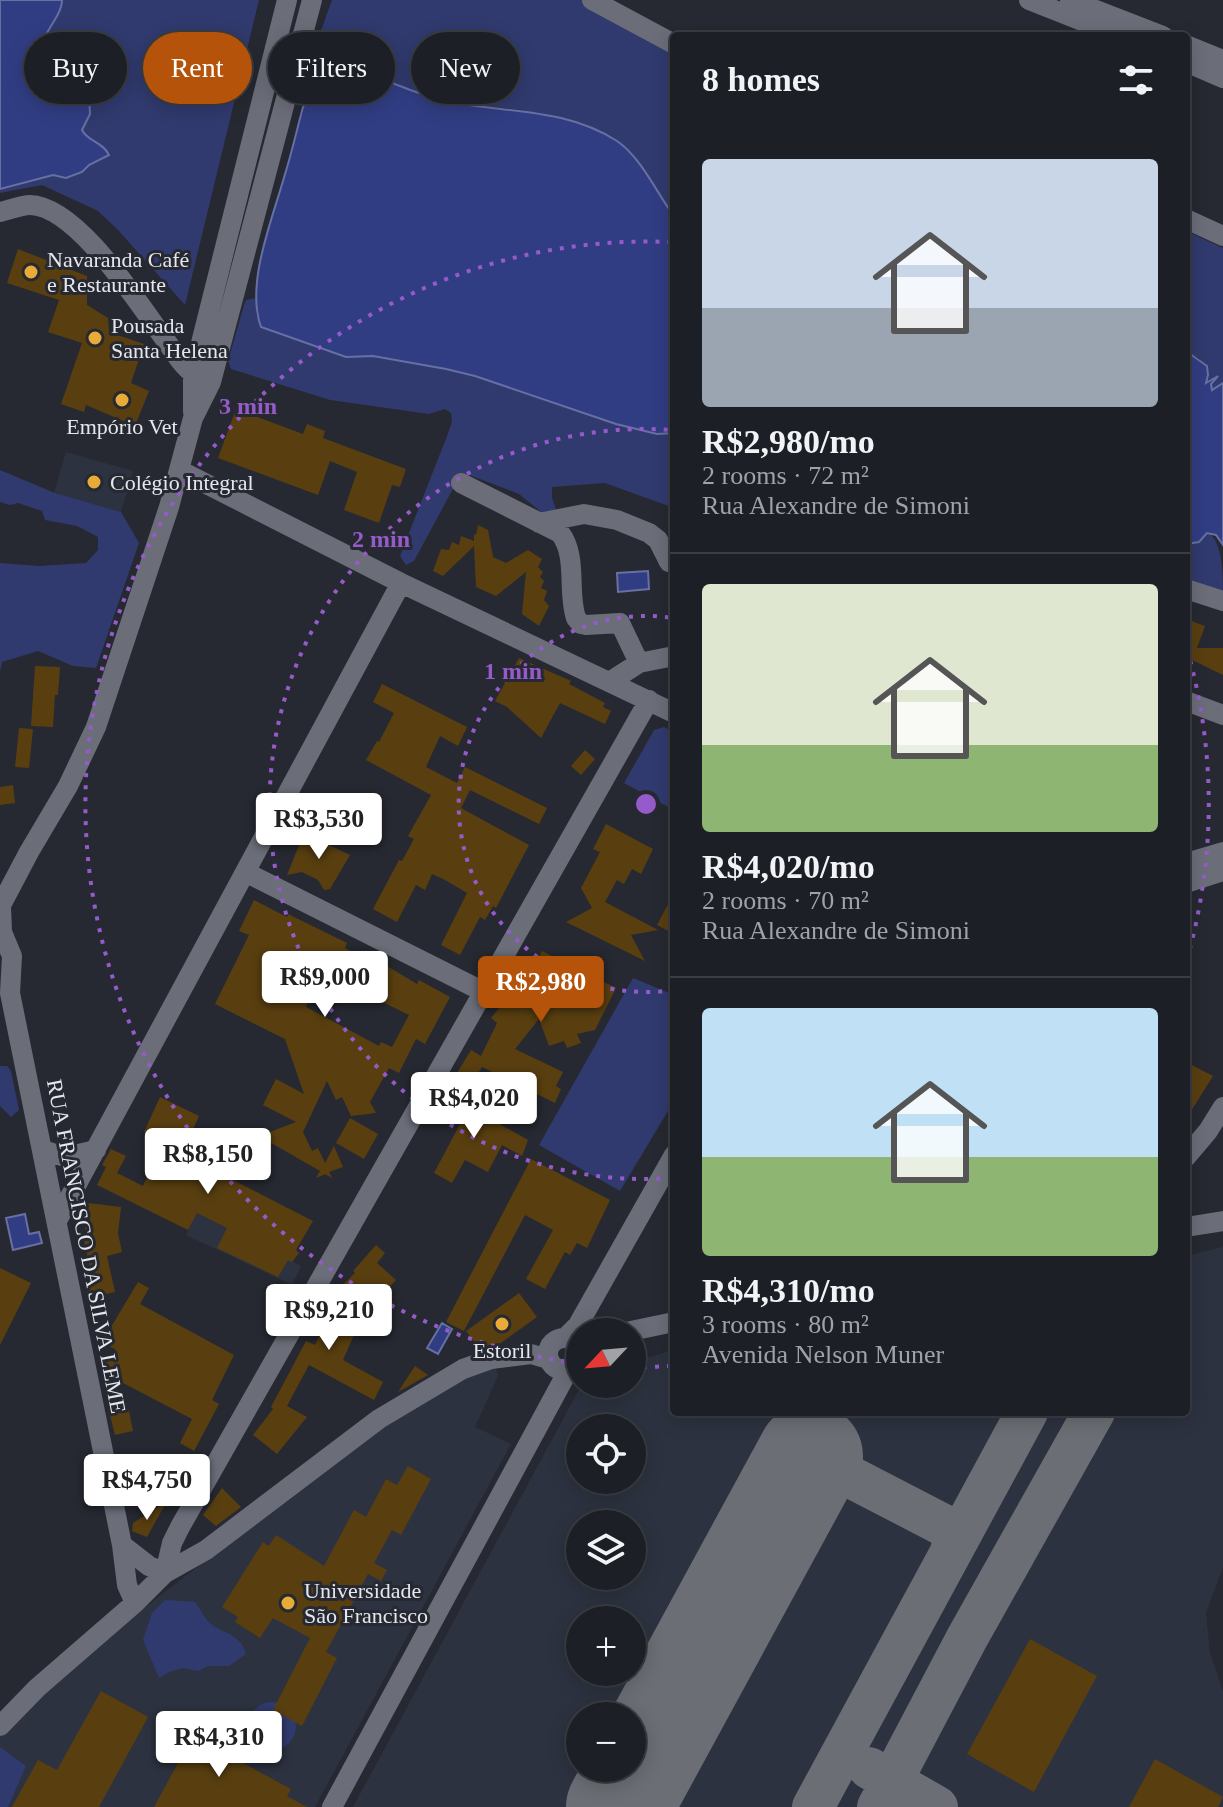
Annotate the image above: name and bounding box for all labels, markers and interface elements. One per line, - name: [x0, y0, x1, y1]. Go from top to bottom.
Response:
- chip: Buy: [24, 32, 127, 104]
- chip: Rent: [143, 32, 252, 104]
- chip: Filters: [268, 32, 395, 104]
- chip: New: [411, 32, 520, 104]
- icon: filters: [1114, 58, 1158, 102]
- text: 8 homes: [702, 61, 820, 98]
- icon: home: [858, 211, 1002, 355]
- place label: Navaranda Café e Restaurante: [47, 247, 189, 297]
- marker: Navaranda Café e Restaurante: [22, 263, 40, 281]
- place label: Pousada Santa Helena: [111, 313, 228, 363]
- marker: Pousada Santa Helena: [86, 329, 104, 347]
- marker: Empório Vet: [113, 391, 131, 409]
- text: 3 min: [219, 393, 277, 419]
- place label: Empório Vet: [66, 414, 178, 439]
- text: R$2,980/mo: [702, 423, 875, 460]
- text: 2 rooms · 72 m²: [702, 461, 869, 490]
- place label: Colégio Integral: [110, 470, 254, 495]
- marker: Colégio Integral: [85, 473, 103, 491]
- text: Rua Alexandre de Simoni: [702, 491, 970, 520]
- text: 2 min: [352, 526, 410, 552]
- icon: home: [858, 636, 1002, 780]
- text: 1 min: [484, 658, 542, 684]
- centre of rings: [632, 790, 660, 818]
- pin: R$3,530: [245, 793, 393, 861]
- text: R$3,530: [274, 804, 364, 833]
- text: R$4,020/mo: [702, 848, 875, 885]
- text: 2 rooms · 70 m²: [702, 886, 869, 915]
- text: Rua Alexandre de Simoni: [702, 916, 970, 945]
- pin: R$9,000: [251, 951, 399, 1019]
- pin: R$2,980: [467, 956, 615, 1024]
- text: R$9,000: [280, 962, 370, 991]
- text: R$2,980: [496, 967, 586, 996]
- icon: home: [858, 1060, 1002, 1204]
- pin: R$4,020: [400, 1072, 548, 1140]
- street label: RUA FRANCISCO DA SILVA LEME: [42, 1077, 131, 1415]
- text: R$4,020: [429, 1083, 519, 1112]
- pin: R$8,150: [134, 1128, 282, 1196]
- text: R$8,150: [163, 1139, 253, 1168]
- text: R$4,310/mo: [702, 1272, 875, 1309]
- pin: R$9,210: [255, 1284, 403, 1352]
- text: R$9,210: [284, 1295, 374, 1324]
- text: 3 rooms · 80 m²: [702, 1310, 869, 1339]
- marker: Estoril: [493, 1315, 511, 1333]
- north arrow: [566, 1318, 646, 1398]
- map controls: [566, 1318, 646, 1782]
- place label: Estoril: [473, 1338, 531, 1363]
- text: Avenida Nelson Muner: [702, 1340, 944, 1369]
- button: locate: [566, 1414, 646, 1494]
- pin: R$4,750: [73, 1454, 221, 1522]
- text: R$4,750: [102, 1465, 192, 1494]
- button: layers: [566, 1510, 646, 1590]
- place label: Universidade São Francisco: [304, 1578, 428, 1628]
- marker: Universidade São Francisco: [279, 1594, 297, 1612]
- button: +: [566, 1606, 646, 1686]
- button: −: [566, 1702, 646, 1782]
- pin: R$4,310: [145, 1711, 293, 1779]
- text: R$4,310: [174, 1722, 264, 1751]

